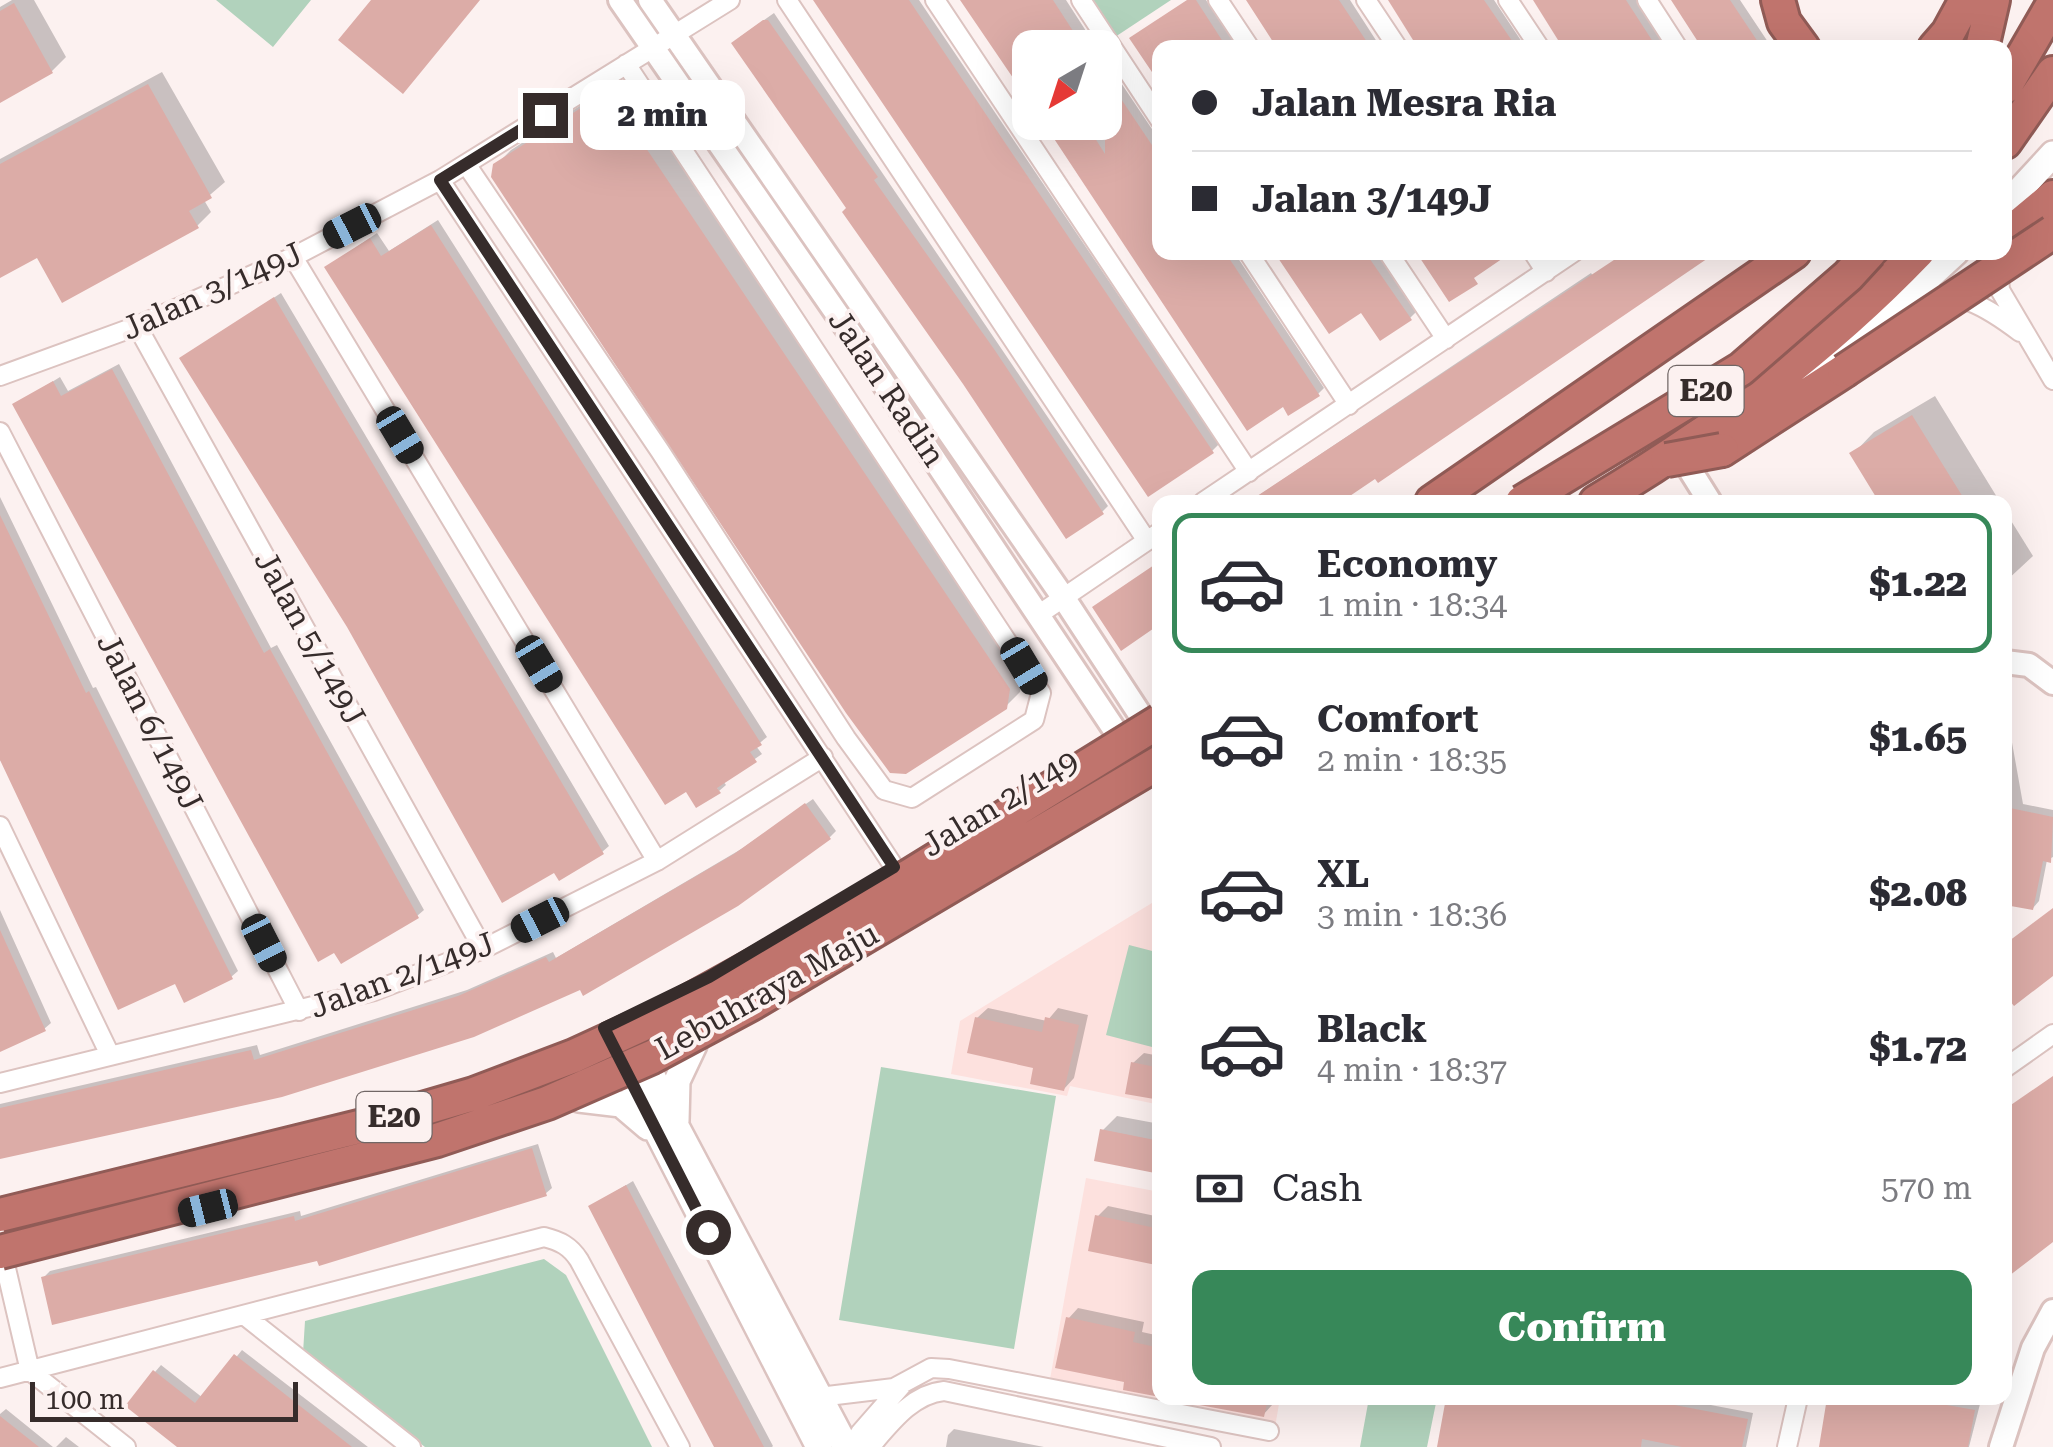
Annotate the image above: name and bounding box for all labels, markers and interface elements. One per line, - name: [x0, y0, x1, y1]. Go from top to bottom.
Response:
- north arrow: [1012, 30, 1122, 140]
- map controls: [1012, 30, 1122, 140]
- callout: 2 min: [580, 80, 745, 150]
- text: Jalan Mesra Ria: [1252, 81, 1556, 125]
- route end: [523, 93, 568, 138]
- text: 2 min: [618, 96, 707, 134]
- text: Jalan 3/149J: [1252, 177, 1492, 221]
- car: [318, 199, 386, 253]
- street label: Jalan 3/149J: [116, 234, 308, 348]
- street label: Jalan Radin: [821, 302, 953, 474]
- road number: E20: [1668, 366, 1744, 416]
- car: [372, 402, 428, 468]
- icon: car: [1197, 538, 1287, 628]
- text: Economy: [1317, 542, 1497, 586]
- street label: Jalan 5/149J: [246, 544, 374, 732]
- text: $1.22: [1869, 561, 1967, 605]
- text: 1 min · 18:34: [1317, 586, 1507, 624]
- street label: Jalan 6/149J: [89, 627, 211, 817]
- car: [511, 631, 567, 697]
- car: [996, 633, 1052, 699]
- icon: car: [1197, 693, 1287, 783]
- text: Comfort: [1317, 697, 1478, 741]
- text: $1.65: [1869, 716, 1967, 760]
- street label: Jalan 2/149: [915, 741, 1085, 865]
- text: 2 min · 18:35: [1317, 741, 1507, 779]
- icon: car: [1197, 848, 1287, 938]
- text: XL: [1317, 852, 1369, 896]
- text: $2.08: [1869, 871, 1967, 915]
- car: [506, 893, 574, 947]
- text: 3 min · 18:36: [1317, 896, 1507, 934]
- car: [237, 909, 291, 977]
- street label: Lebuhraya Maju: [649, 914, 885, 1068]
- street label: Jalan 2/149J: [304, 924, 500, 1026]
- icon: car: [1197, 1003, 1287, 1093]
- text: Black: [1317, 1007, 1427, 1051]
- text: $1.72: [1869, 1026, 1967, 1070]
- text: 4 min · 18:37: [1317, 1051, 1507, 1089]
- road number: E20: [356, 1092, 432, 1142]
- icon: cash: [1192, 1161, 1247, 1216]
- text: Cash: [1272, 1166, 1362, 1210]
- text: 570 m: [1881, 1169, 1972, 1207]
- car: [175, 1186, 241, 1230]
- route start: [686, 1210, 731, 1255]
- button: Confirm: [1192, 1270, 1972, 1385]
- scale bar: [30, 1377, 298, 1422]
- text: 100 m: [45, 1383, 125, 1416]

